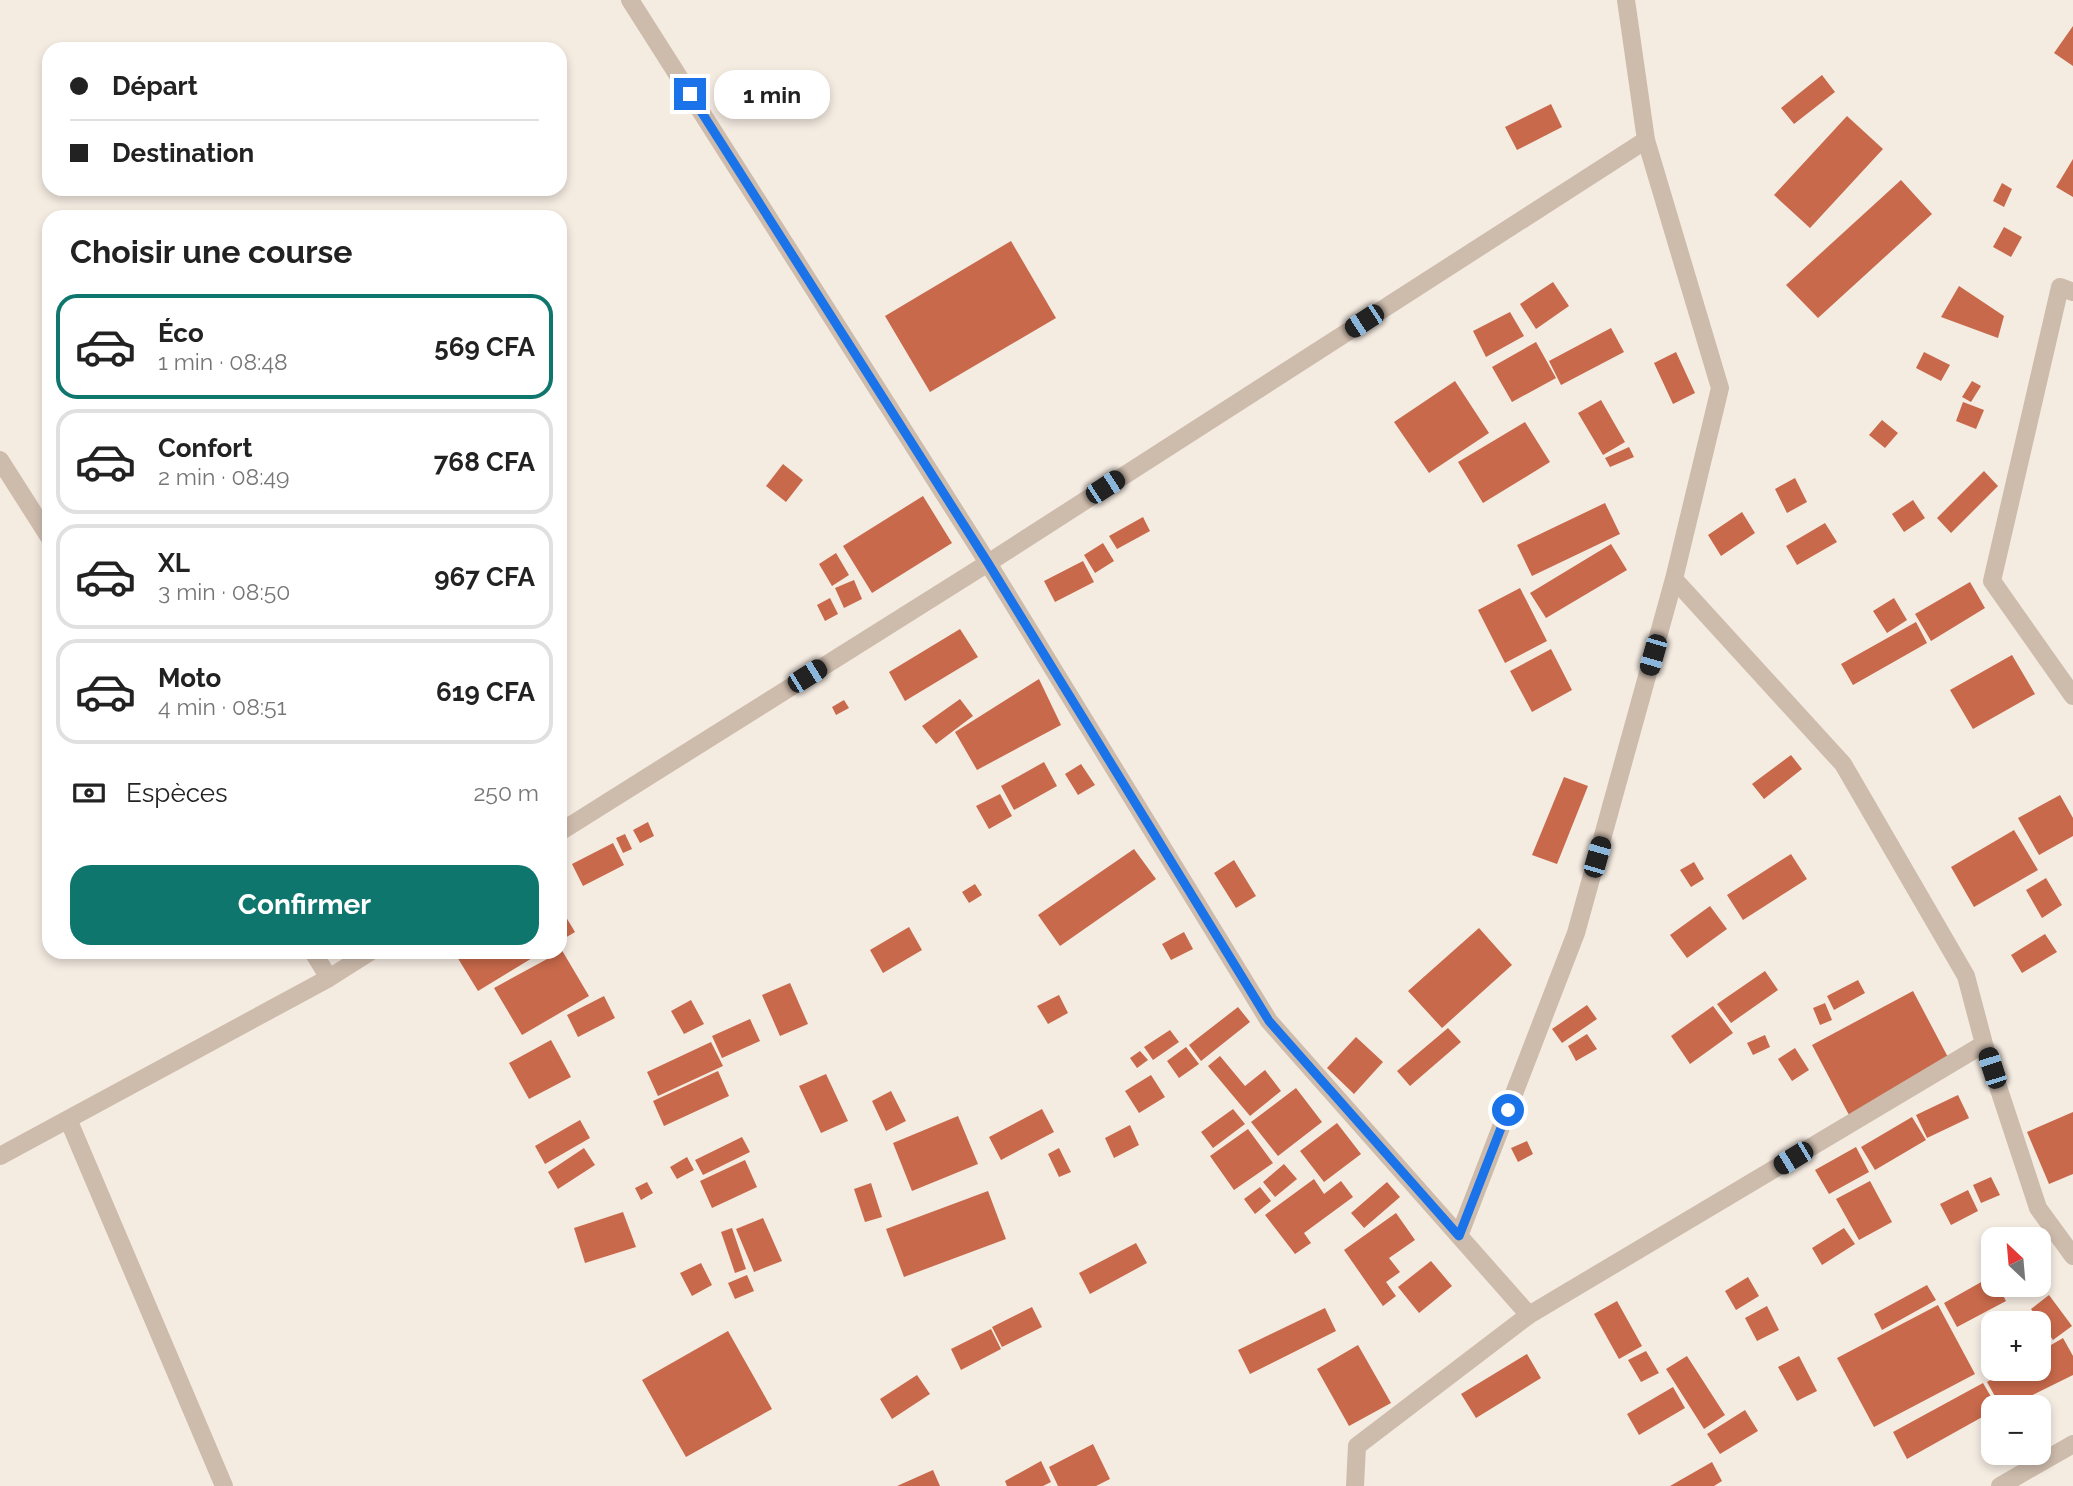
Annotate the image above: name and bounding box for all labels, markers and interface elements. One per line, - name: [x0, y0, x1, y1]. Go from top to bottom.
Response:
- callout: 1 min: [714, 70, 830, 119]
- text: Départ: [112, 71, 198, 101]
- route end: [674, 78, 706, 110]
- text: 1 min: [743, 81, 801, 108]
- text: Destination: [112, 138, 254, 168]
- text: Choisir une course: [70, 233, 353, 270]
- car: [1341, 301, 1388, 341]
- icon: car: [74, 315, 137, 378]
- text: Éco: [158, 318, 204, 348]
- text: 569 CFA: [434, 332, 535, 362]
- text: 1 min · 08:48: [158, 348, 288, 375]
- icon: car: [74, 430, 137, 493]
- text: Confort: [158, 433, 252, 463]
- text: 768 CFA: [434, 447, 535, 477]
- text: 2 min · 08:49: [158, 463, 290, 490]
- car: [1082, 467, 1129, 507]
- icon: car: [74, 545, 137, 608]
- text: XL: [158, 548, 190, 578]
- text: 967 CFA: [434, 562, 535, 592]
- text: 3 min · 08:50: [158, 578, 290, 605]
- car: [1638, 632, 1669, 678]
- car: [784, 656, 831, 696]
- icon: car: [74, 660, 137, 723]
- text: Moto: [158, 663, 221, 693]
- text: 619 CFA: [436, 677, 535, 707]
- text: 4 min · 08:51: [158, 693, 286, 720]
- icon: cash: [70, 774, 108, 812]
- text: Espèces: [126, 778, 228, 808]
- text: 250 m: [473, 779, 539, 806]
- car: [1582, 834, 1613, 880]
- button: Confirmer: [70, 865, 539, 945]
- car: [1976, 1045, 2009, 1091]
- route start: [1492, 1094, 1524, 1126]
- car: [1770, 1138, 1817, 1178]
- north arrow: [1981, 1227, 2051, 1297]
- map controls: [1981, 1227, 2051, 1465]
- button: +: [1981, 1311, 2051, 1381]
- button: −: [1981, 1395, 2051, 1465]

